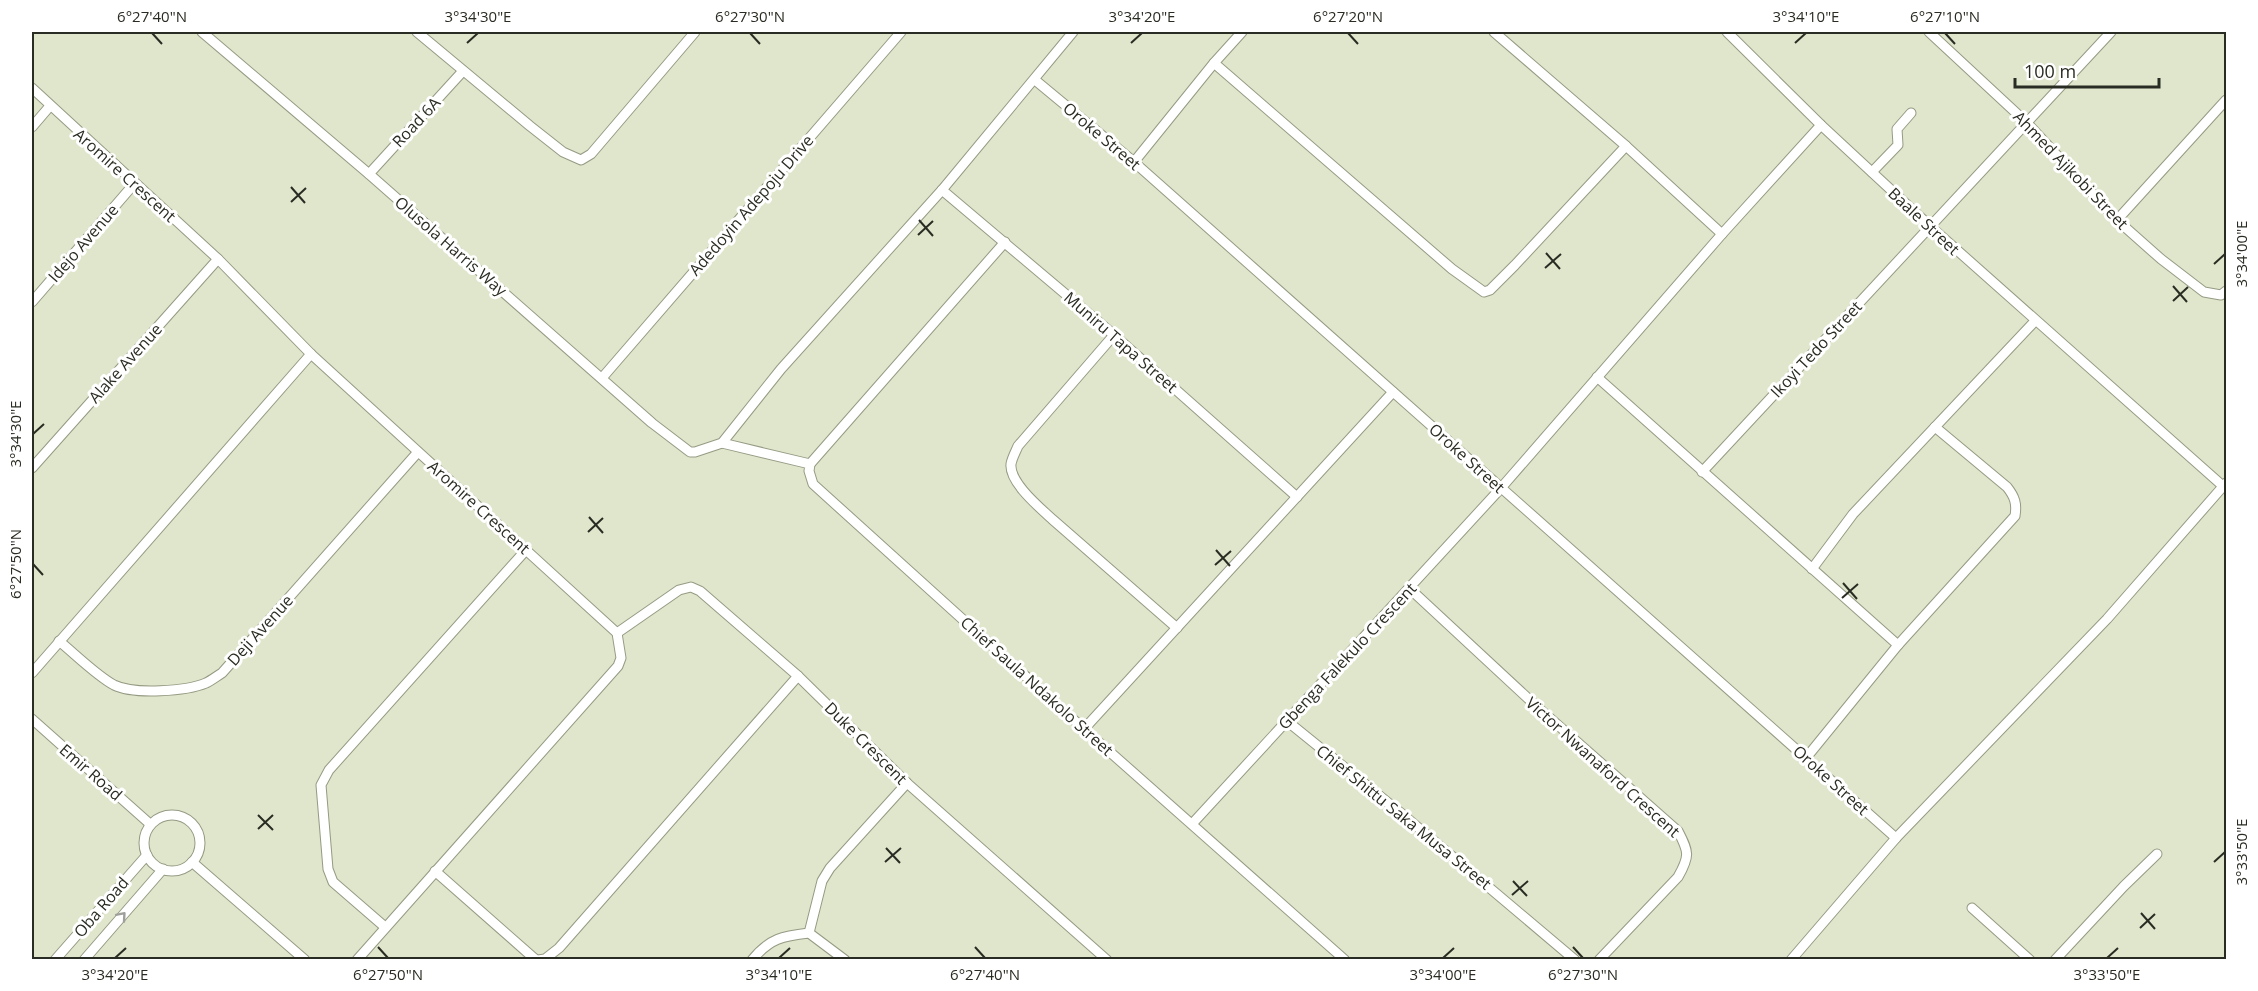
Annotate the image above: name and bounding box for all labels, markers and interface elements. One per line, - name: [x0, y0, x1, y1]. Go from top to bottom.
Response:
- text: 6°27'40"N: [117, 6, 187, 26]
- text: 3°34'30"E: [445, 6, 511, 26]
- text: 6°27'30"N: [715, 6, 785, 26]
- text: 3°34'20"E: [1109, 6, 1175, 26]
- text: 6°27'20"N: [1313, 6, 1383, 26]
- text: 3°34'10"E: [1773, 6, 1839, 26]
- text: 6°27'10"N: [1910, 6, 1980, 26]
- scale bar: [2015, 51, 2159, 89]
- text: 100 m: [2024, 59, 2076, 83]
- street label: Road 6A: [387, 91, 446, 152]
- street label: Oroke Street: [1059, 97, 1146, 175]
- street label: Ahmed Ajikobi Street: [2009, 106, 2133, 234]
- street label: Aromire Crescent: [69, 123, 181, 227]
- street label: Adedoyin Adepoju Drive: [684, 130, 818, 280]
- street label: Baale Street: [1884, 182, 1965, 260]
- street label: Olusola Harris Way: [390, 191, 513, 301]
- street label: Idejo Avenue: [43, 199, 123, 287]
- text: 3°34'00"E: [2231, 221, 2251, 287]
- street label: Muniru Tapa Street: [1060, 287, 1183, 398]
- street label: Ikoyi Tedo Street: [1765, 296, 1867, 402]
- street label: Alake Avenue: [83, 318, 167, 408]
- text: 3°34'30"E: [5, 401, 25, 467]
- street label: Oroke Street: [1424, 418, 1510, 498]
- street label: Aromire Crescent: [423, 455, 535, 559]
- text: 6°27'50"N: [5, 529, 25, 599]
- street label: Gbenga Falekulo Crescent: [1273, 578, 1421, 734]
- street label: Deji Avenue: [222, 590, 298, 670]
- street label: Chief Saula Ndakolo Street: [956, 611, 1118, 761]
- street label: Victor Nwanaford Crescent: [1521, 692, 1685, 842]
- street label: Duke Crescent: [820, 697, 912, 789]
- street label: Emir Road: [55, 739, 127, 805]
- street label: Chief Shittu Saka Musa Street: [1312, 739, 1496, 895]
- street label: Oroke Street: [1788, 740, 1874, 820]
- text: 3°33'50"E: [2231, 819, 2251, 885]
- street label: Oba Road: [69, 872, 133, 942]
- one-way arrow: [115, 912, 126, 923]
- text: 3°34'20"E: [82, 964, 148, 984]
- text: 6°27'50"N: [353, 964, 423, 984]
- text: 3°34'10"E: [746, 964, 812, 984]
- text: 6°27'40"N: [950, 964, 1020, 984]
- text: 3°34'00"E: [1410, 964, 1476, 984]
- text: 6°27'30"N: [1548, 964, 1618, 984]
- text: 3°33'50"E: [2074, 964, 2140, 984]

